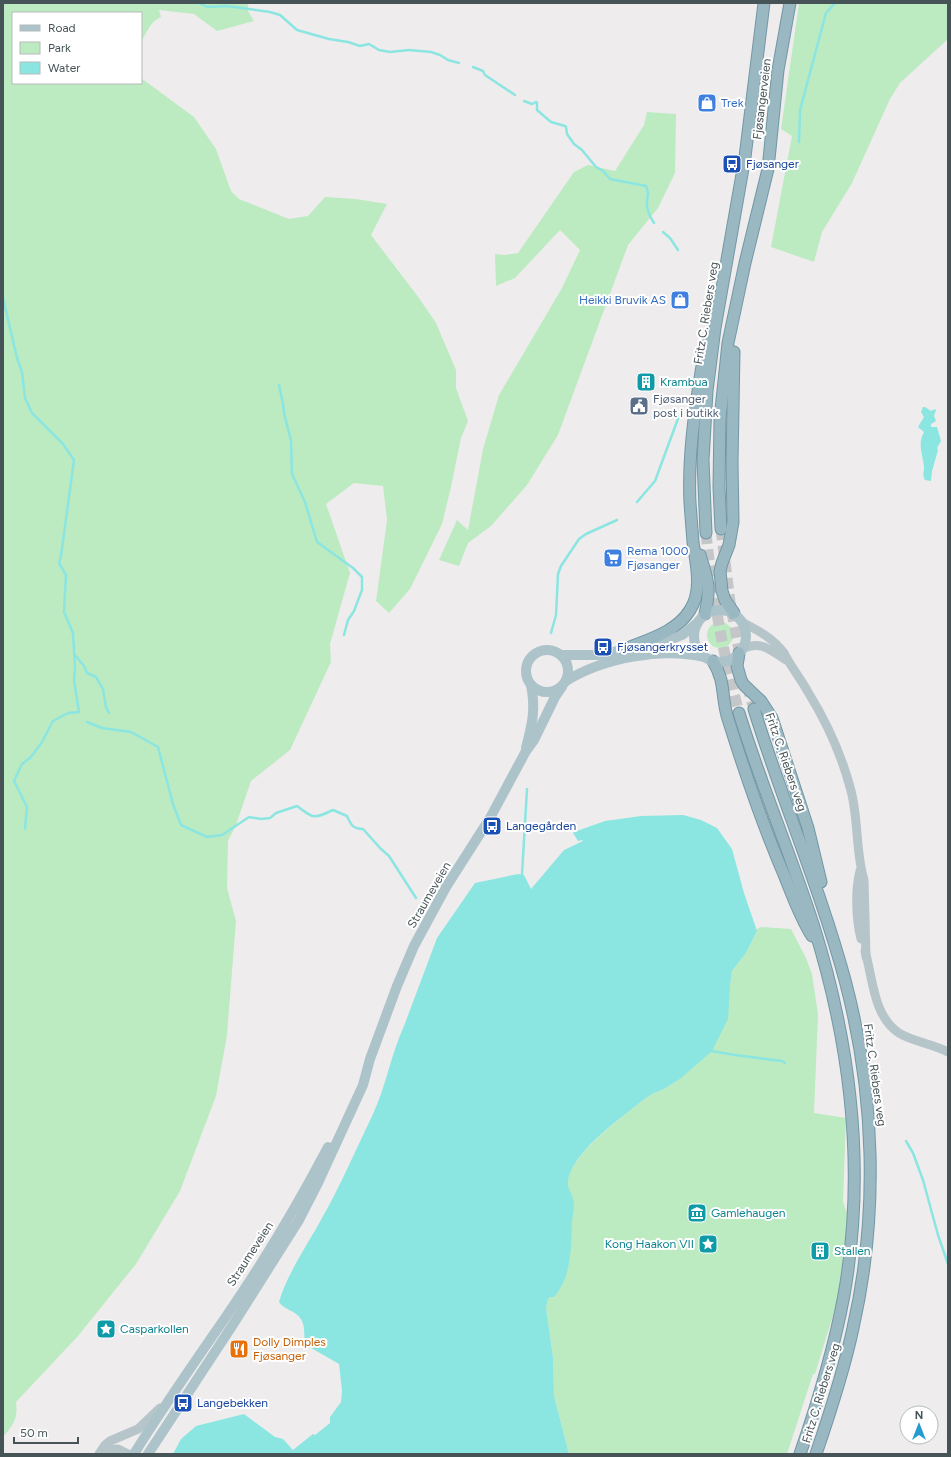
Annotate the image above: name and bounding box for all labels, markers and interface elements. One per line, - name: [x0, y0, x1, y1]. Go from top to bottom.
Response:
- legend: [12, 12, 142, 84]
- text: Road: [48, 21, 76, 35]
- text: Park: [48, 41, 71, 55]
- street label: Fjøsangerveien: [750, 57, 774, 140]
- text: Water: [48, 61, 80, 75]
- shop icon: Trek: [696, 92, 718, 114]
- place label: Trek: [721, 96, 744, 110]
- bus stop icon: Fjøsanger: [721, 153, 743, 175]
- place label: Fjøsanger: [746, 157, 799, 171]
- street label: Fritz C. Riebers veg: [691, 261, 721, 365]
- shop icon: Heikki Bruvik AS: [669, 289, 691, 311]
- place label: Heikki Bruvik AS: [579, 293, 666, 307]
- building icon: Krambua: [635, 371, 657, 393]
- place label: Krambua: [660, 375, 708, 389]
- place label: Fjøsanger post i butikk: [653, 392, 719, 420]
- public building icon: Fjøsanger post i butikk: [628, 395, 650, 417]
- place label: Rema 1000 Fjøsanger: [627, 544, 689, 572]
- supermarket icon: Rema 1000 Fjøsanger: [602, 547, 624, 569]
- bus stop icon: Fjøsangerkrysset: [592, 636, 614, 658]
- place label: Fjøsangerkrysset: [617, 640, 709, 654]
- street label: Fritz C. Riebers veg: [763, 711, 809, 813]
- bus stop icon: Langegården: [481, 815, 503, 837]
- place label: Langegården: [506, 819, 576, 833]
- street label: Straumeveien: [404, 859, 454, 931]
- street label: Fritz C. Riebers veg: [861, 1023, 889, 1127]
- museum icon: Gamlehaugen: [686, 1202, 708, 1224]
- place label: Gamlehaugen: [711, 1206, 786, 1220]
- street label: Straumeveien: [224, 1219, 276, 1289]
- place icon: Kong Haakon VII: [697, 1233, 719, 1255]
- place label: Kong Haakon VII: [605, 1237, 694, 1251]
- building icon: Stallen: [809, 1240, 831, 1262]
- place label: Stallen: [834, 1244, 871, 1258]
- place icon: Casparkollen: [95, 1318, 117, 1340]
- place label: Casparkollen: [120, 1322, 189, 1336]
- place label: Dolly Dimples Fjøsanger: [253, 1335, 326, 1363]
- restaurant icon: Dolly Dimples Fjøsanger: [228, 1338, 250, 1360]
- street label: Fritz C. Riebers veg: [799, 1341, 843, 1445]
- bus stop icon: Langebekken: [172, 1392, 194, 1414]
- place label: Langebekken: [197, 1396, 268, 1410]
- north arrow: [899, 1405, 939, 1445]
- text: N: [915, 1409, 923, 1422]
- scale bar: [14, 1419, 78, 1445]
- text: 50 m: [20, 1426, 48, 1440]

